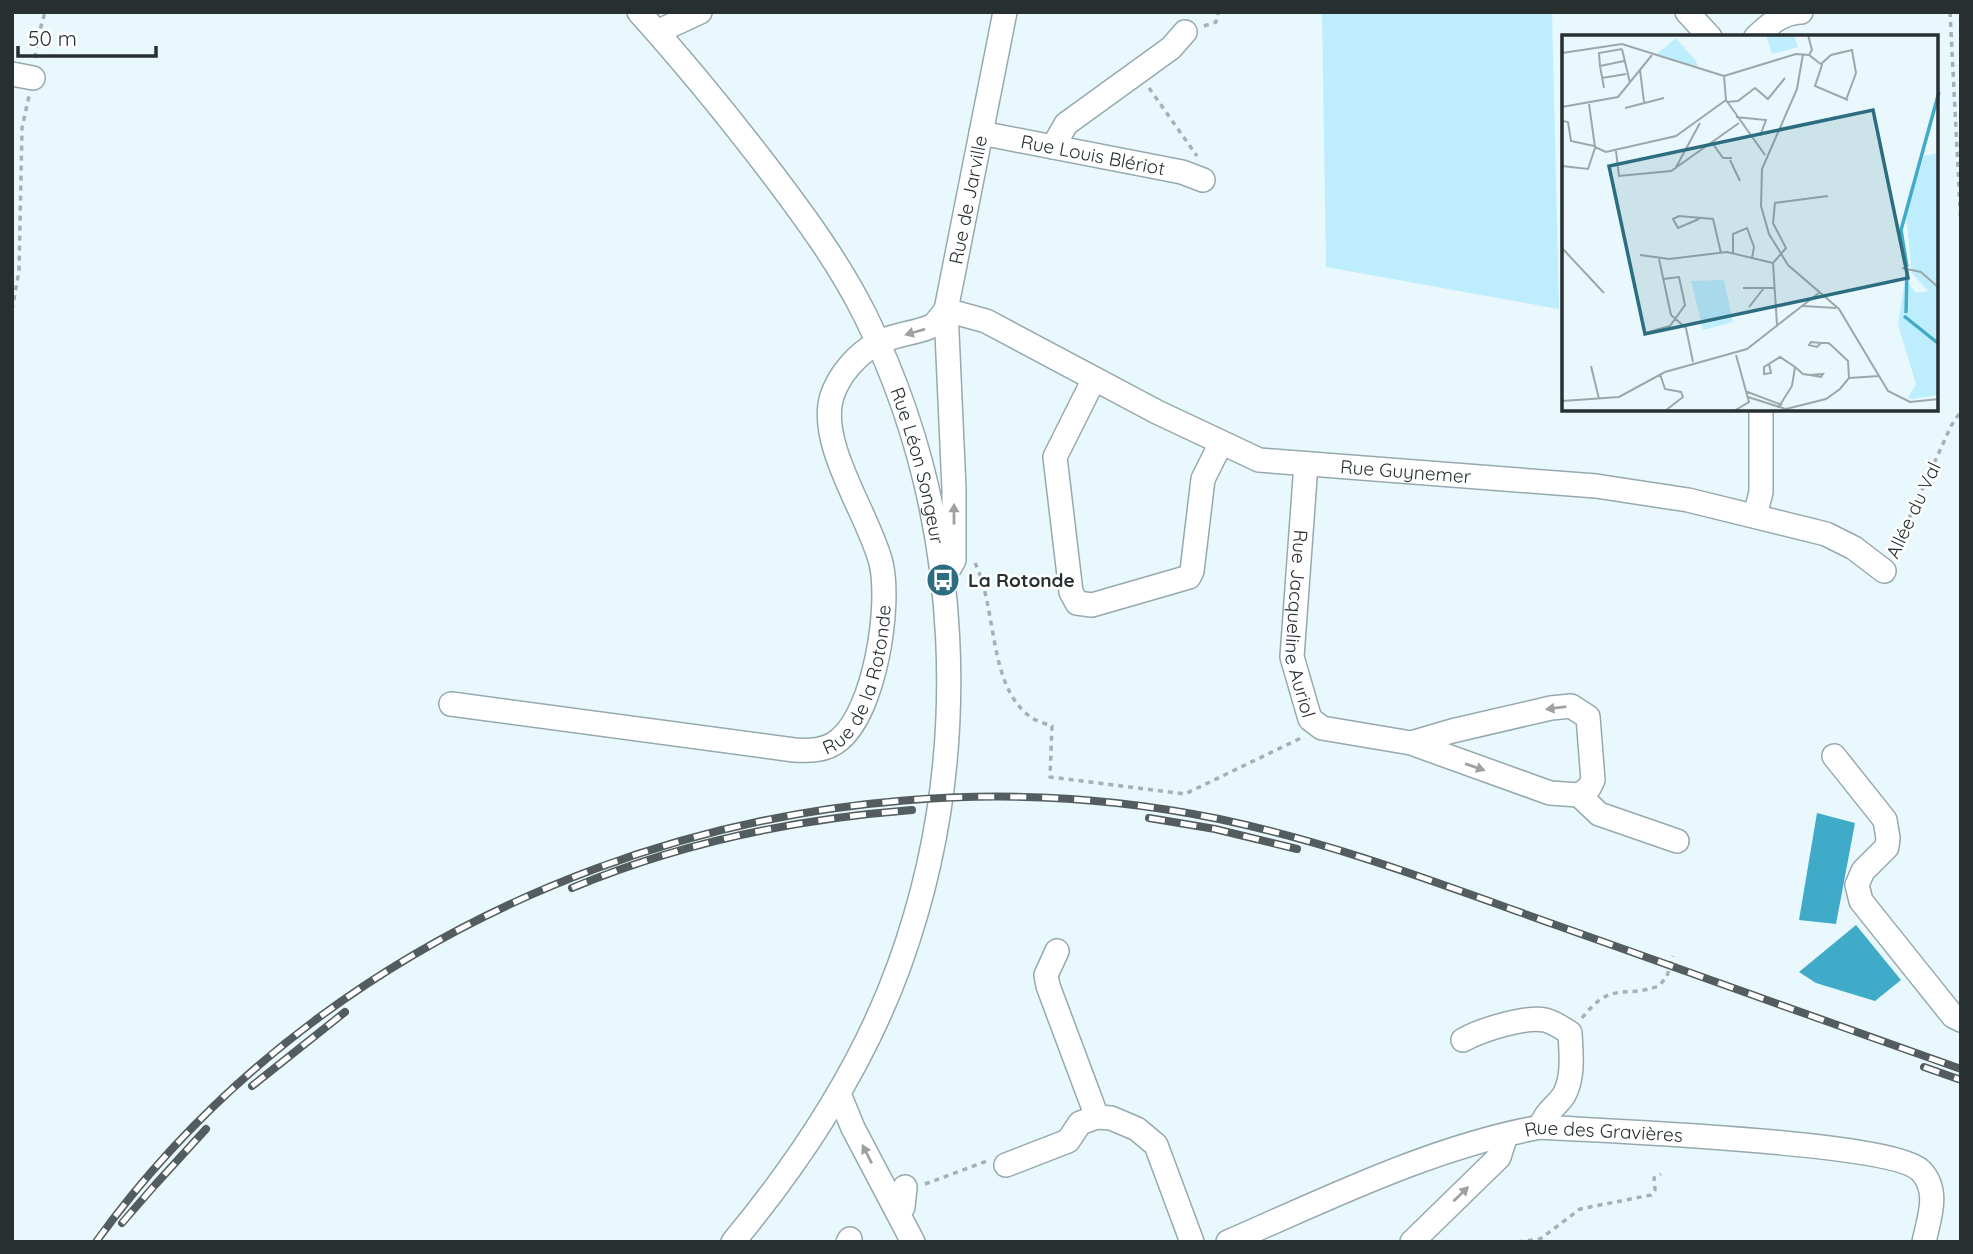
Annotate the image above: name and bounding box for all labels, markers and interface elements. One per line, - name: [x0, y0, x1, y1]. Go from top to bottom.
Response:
- scale bar: [18, 14, 156, 58]
- text: 50 m: [28, 25, 77, 51]
- inset map: [1562, 35, 1938, 411]
- street label: Rue Louis Blériot: [1019, 129, 1167, 180]
- street label: Rue de Jarville: [943, 133, 992, 266]
- one-way arrow: [904, 327, 926, 338]
- street label: Rue Léon Songeur: [885, 384, 950, 546]
- street label: Rue Guynemer: [1339, 454, 1473, 488]
- street label: Allée du Val: [1880, 458, 1946, 562]
- one-way arrow: [948, 503, 960, 525]
- street label: Rue Jacqueline Auriol: [1279, 529, 1321, 720]
- bus stop icon: La Rotonde: [924, 561, 962, 599]
- place label: La Rotonde: [968, 568, 1075, 592]
- street label: Rue de la Rotonde: [819, 604, 896, 760]
- one-way arrow: [1545, 702, 1567, 713]
- one-way arrow: [1465, 762, 1486, 773]
- street label: Rue des Gravières: [1522, 1115, 1684, 1147]
- one-way arrow: [861, 1144, 873, 1164]
- one-way arrow: [1452, 1187, 1469, 1203]

